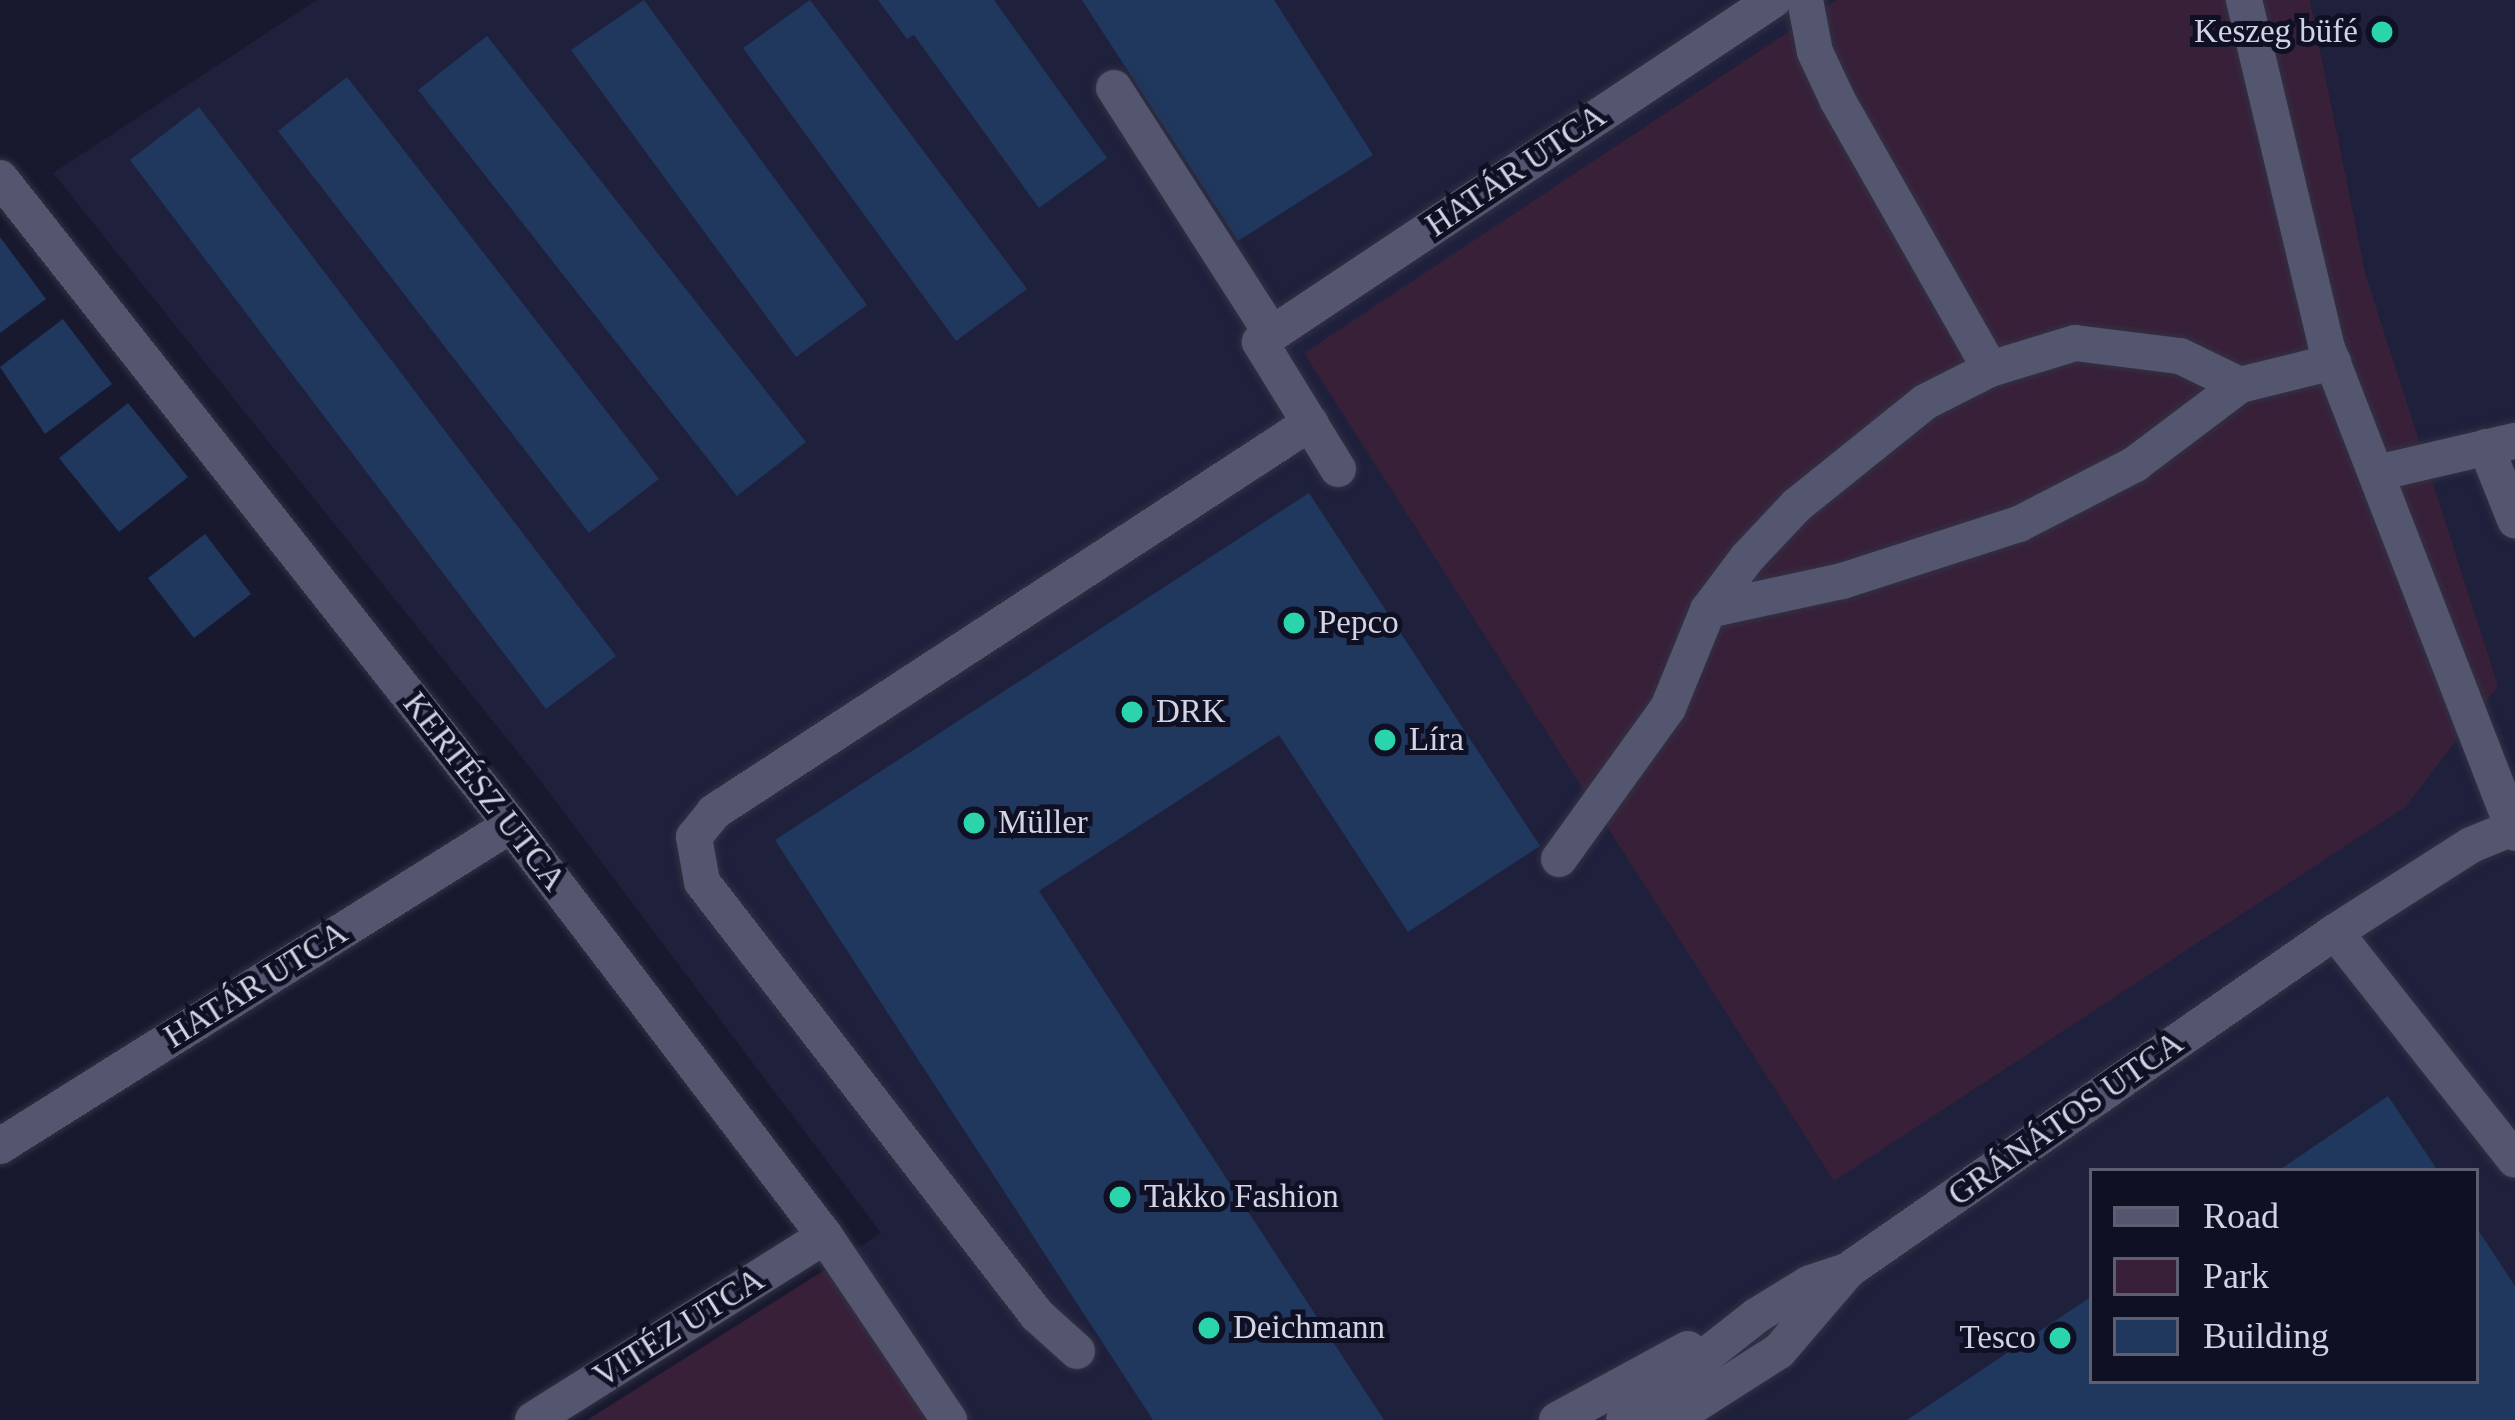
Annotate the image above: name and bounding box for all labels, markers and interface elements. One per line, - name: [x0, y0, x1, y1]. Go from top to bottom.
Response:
- place label: Keszeg büfé: [2194, 12, 2358, 52]
- marker: Keszeg büfé: [2369, 19, 2395, 45]
- street label: HATÁR UTCA: [1419, 96, 1613, 246]
- place label: Pepco: [1318, 603, 1399, 643]
- marker: Pepco: [1281, 610, 1307, 636]
- street label: KERTÉSZ UTCA: [394, 685, 574, 899]
- place label: DRK: [1156, 692, 1226, 732]
- marker: DRK: [1119, 699, 1145, 725]
- place label: Líra: [1409, 720, 1464, 760]
- marker: Líra: [1372, 727, 1398, 753]
- place label: Müller: [998, 803, 1088, 843]
- marker: Müller: [961, 810, 987, 836]
- street label: HATÁR UTCA: [157, 913, 355, 1057]
- street label: GRÁNÁTOS UTCA: [1941, 1023, 2191, 1215]
- legend: [2089, 1168, 2479, 1384]
- place label: Takko Fashion: [1144, 1177, 1339, 1217]
- marker: Takko Fashion: [1107, 1184, 1133, 1210]
- text: Road: [2203, 1196, 2279, 1236]
- text: Park: [2203, 1256, 2269, 1296]
- street label: VITÉZ UTCA: [587, 1260, 771, 1396]
- place label: Deichmann: [1233, 1308, 1385, 1348]
- marker: Deichmann: [1196, 1315, 1222, 1341]
- text: Building: [2203, 1316, 2329, 1356]
- place label: Tesco: [1960, 1318, 2036, 1358]
- marker: Tesco: [2047, 1325, 2073, 1351]

